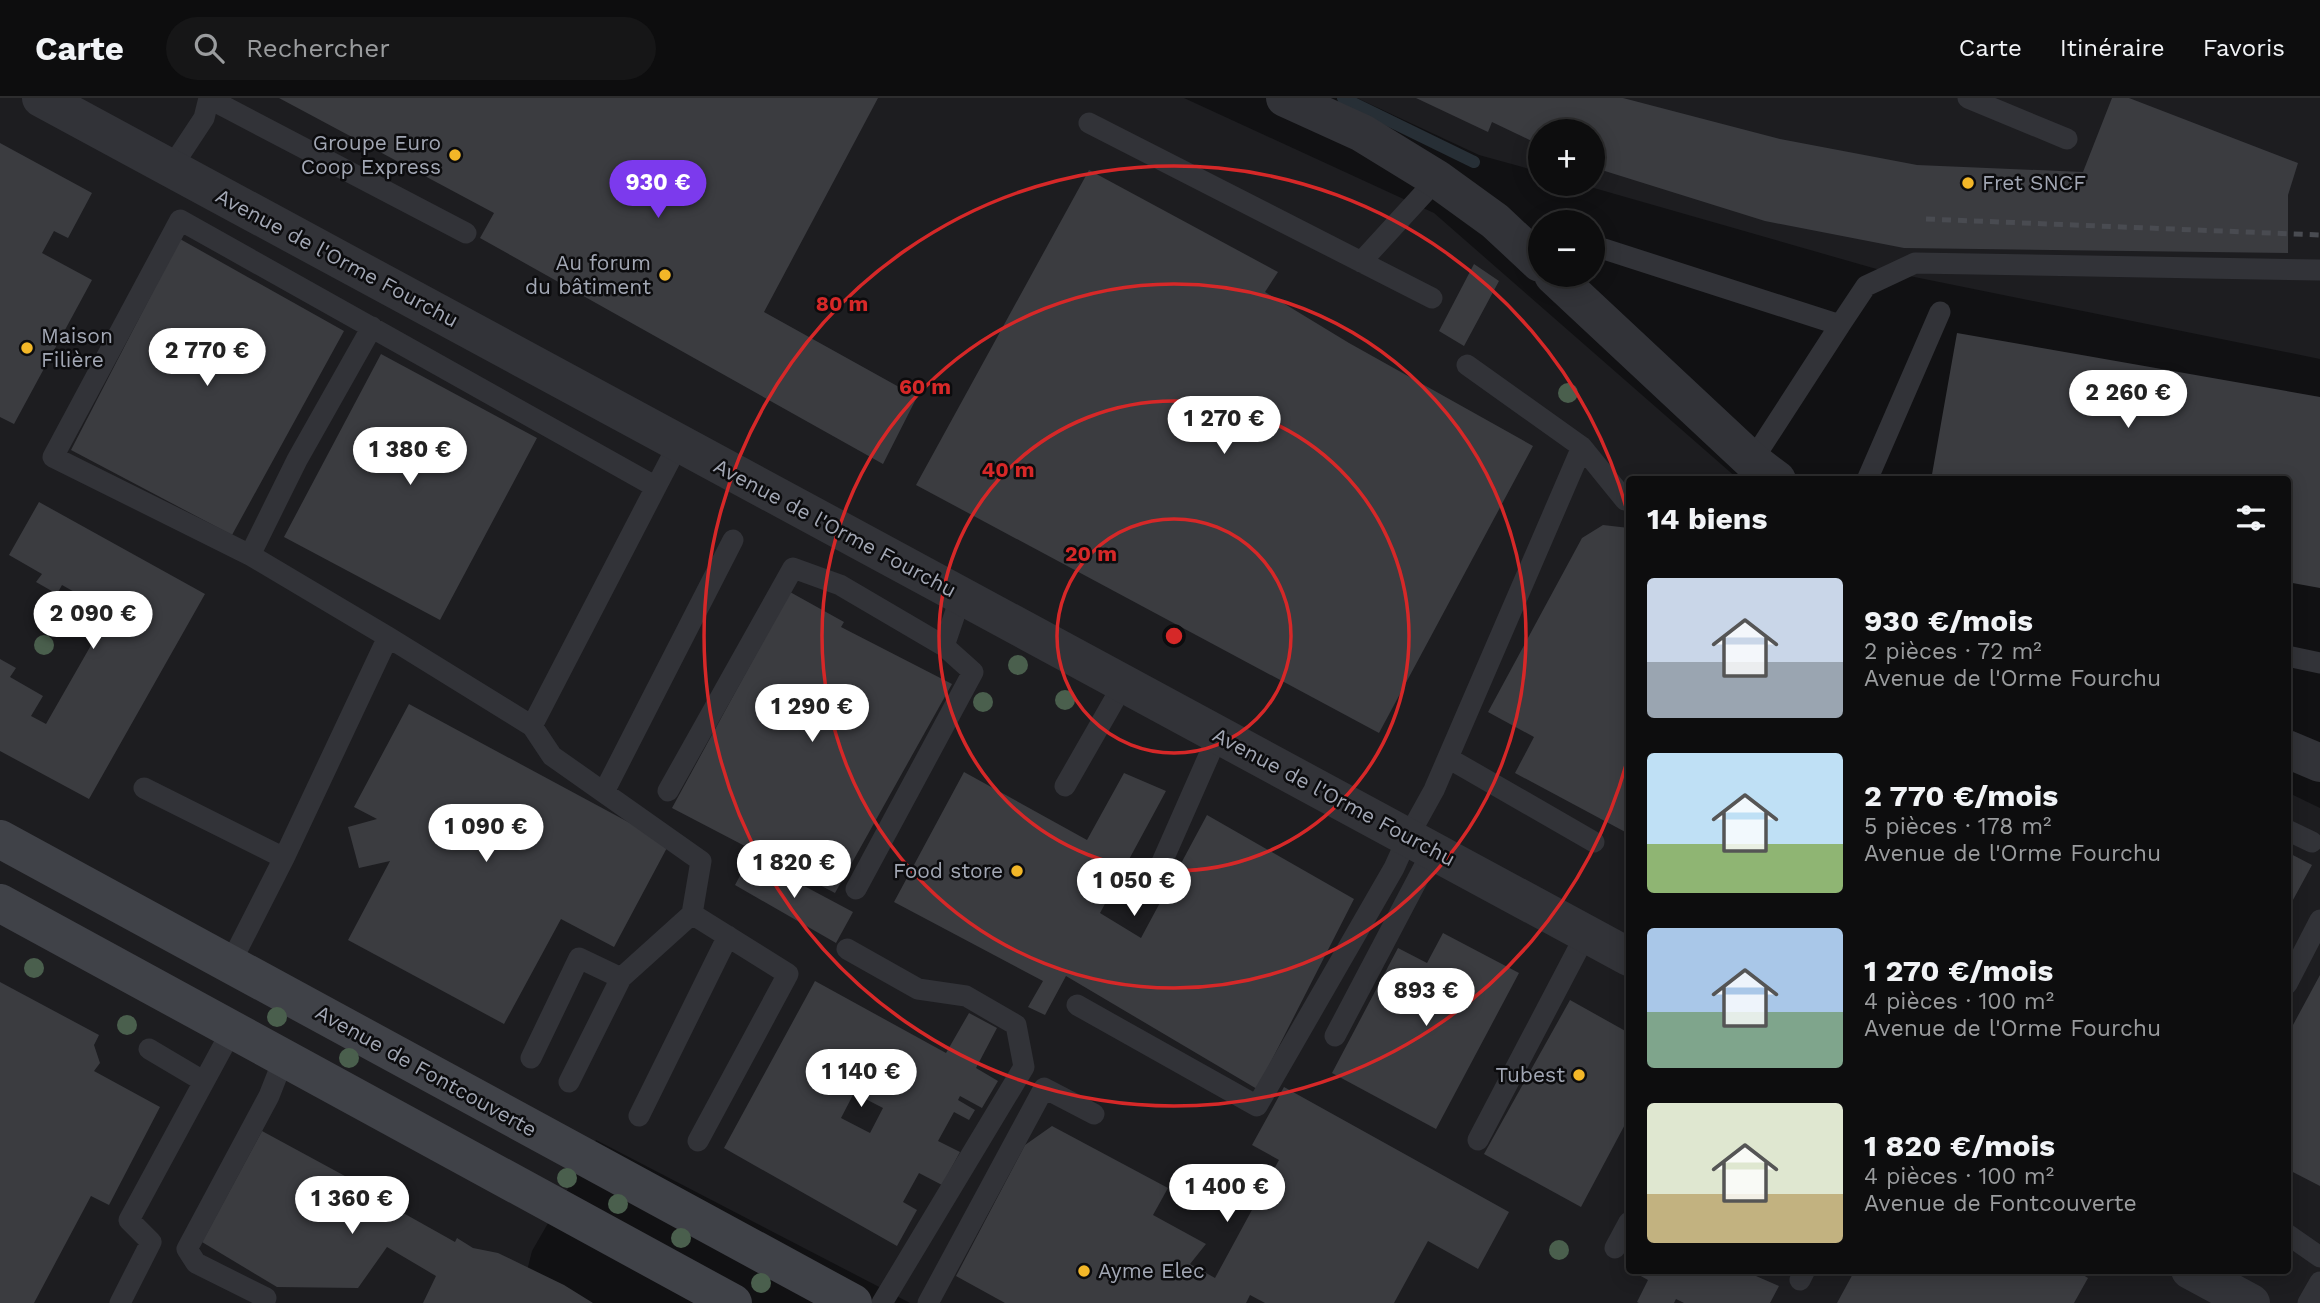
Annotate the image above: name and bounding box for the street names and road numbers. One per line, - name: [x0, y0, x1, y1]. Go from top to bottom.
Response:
- street label: Avenue de l'Orme Fourchu: [212, 183, 463, 332]
- street label: Avenue de l'Orme Fourchu: [710, 453, 961, 602]
- street label: Avenue de l'Orme Fourchu: [1209, 722, 1460, 871]
- street label: Avenue de Fontcouverte: [311, 999, 541, 1142]

